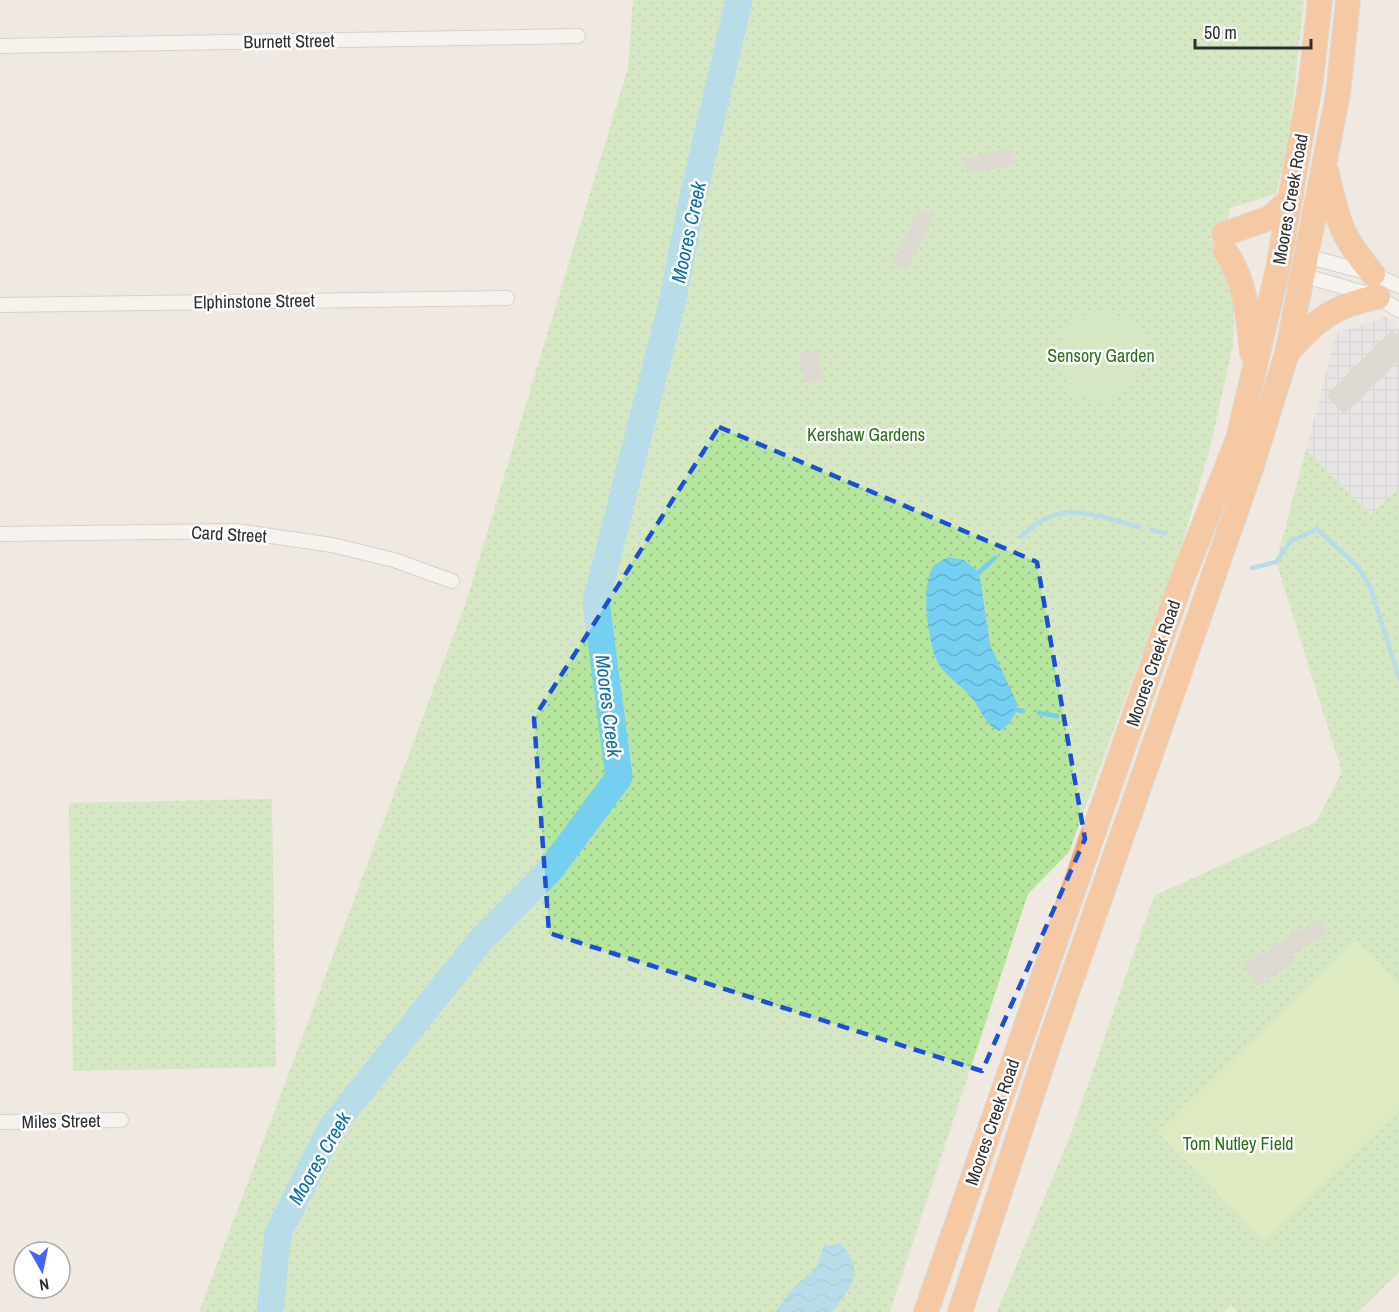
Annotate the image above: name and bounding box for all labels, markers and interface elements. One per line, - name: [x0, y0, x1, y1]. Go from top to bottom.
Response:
- scale bar: [1195, 12, 1310, 50]
- text: 50 m: [1204, 20, 1237, 45]
- street label: Burnett Street: [243, 28, 335, 54]
- street label: Moores Creek Road: [1266, 132, 1314, 266]
- water label: Moores Creek: [664, 178, 712, 285]
- street label: Elphinstone Street: [193, 287, 315, 315]
- park label: Sensory Garden: [1047, 343, 1155, 368]
- park label: Kershaw Gardens: [807, 422, 925, 447]
- street label: Card Street: [191, 520, 267, 548]
- street label: Moores Creek Road: [1120, 596, 1186, 730]
- water label: Moores Creek: [589, 653, 629, 760]
- street label: Moores Creek Road: [959, 1055, 1025, 1189]
- water label: Moores Creek: [282, 1106, 357, 1209]
- street label: Miles Street: [21, 1108, 101, 1134]
- park label: Tom Nutley Field: [1183, 1131, 1293, 1156]
- north arrow: [12, 1240, 72, 1300]
- text: N: [38, 1273, 51, 1296]

